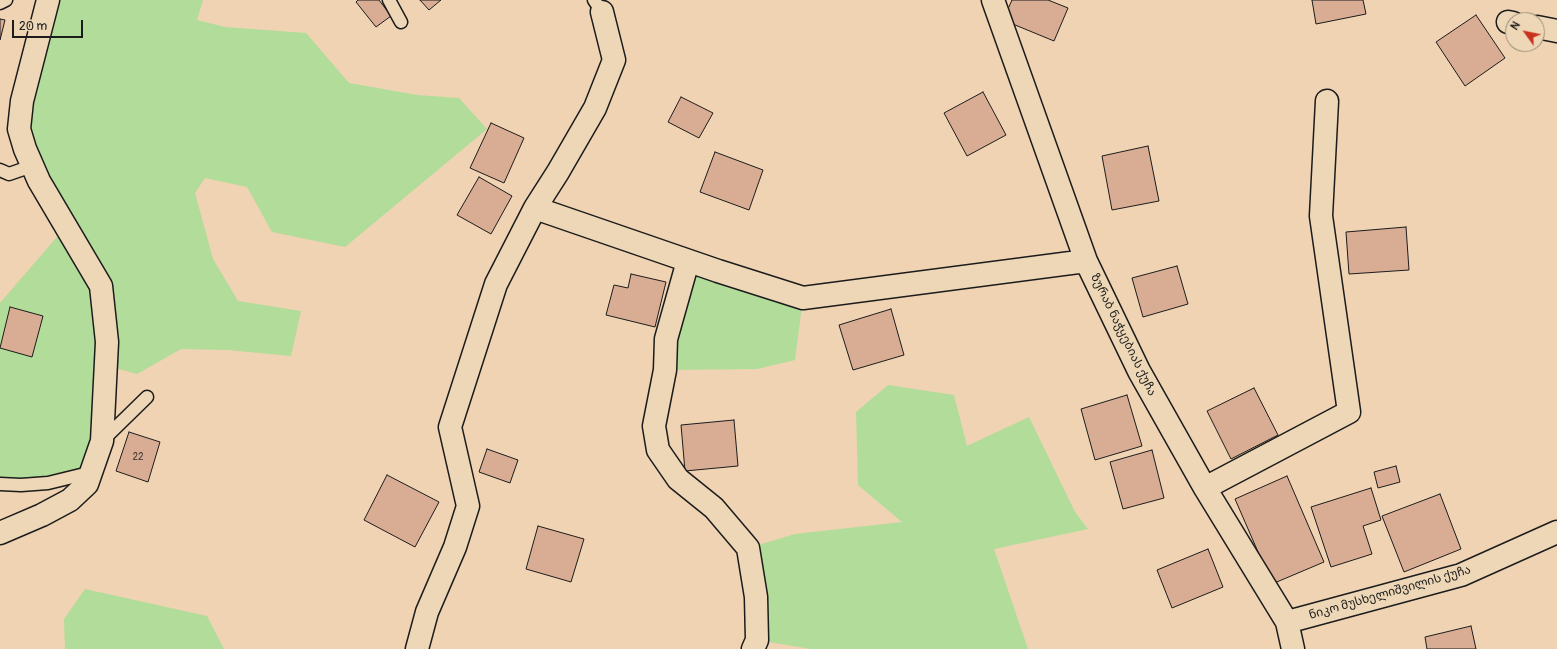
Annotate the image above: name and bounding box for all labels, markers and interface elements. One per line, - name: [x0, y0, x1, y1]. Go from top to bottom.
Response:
- scale bar: [14, 12, 85, 38]
- north arrow: [1505, 12, 1545, 52]
- text: 20 m: [19, 19, 47, 34]
- text: N: [1508, 19, 1523, 32]
- street label: ზურაბ ნაჭყებიას ქუჩა: [1087, 271, 1159, 399]
- house number: 22: [132, 451, 144, 463]
- street label: ნიკო მუსხელიშვილის ქუჩა: [1307, 563, 1473, 623]

